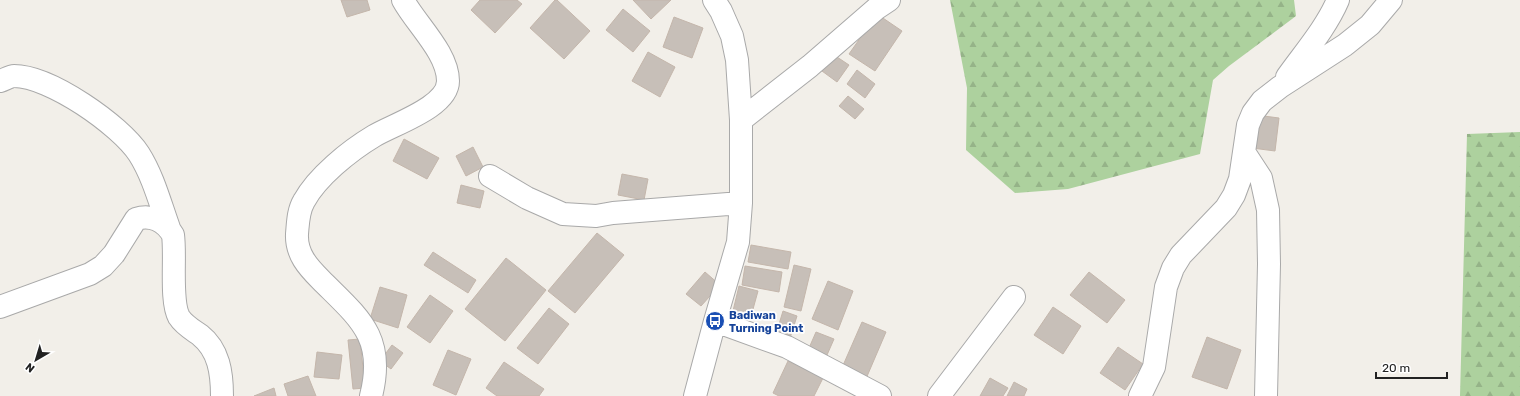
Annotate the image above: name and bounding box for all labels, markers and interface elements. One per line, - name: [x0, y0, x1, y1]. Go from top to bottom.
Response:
- place label: Badiwan Turning Point: [729, 309, 803, 335]
- bus stop icon: Badiwan Turning Point: [704, 310, 726, 332]
- north arrow: [16, 340, 56, 380]
- scale bar: [1376, 354, 1447, 380]
- text: N: [23, 360, 37, 375]
- text: 20 m: [1382, 361, 1410, 375]

